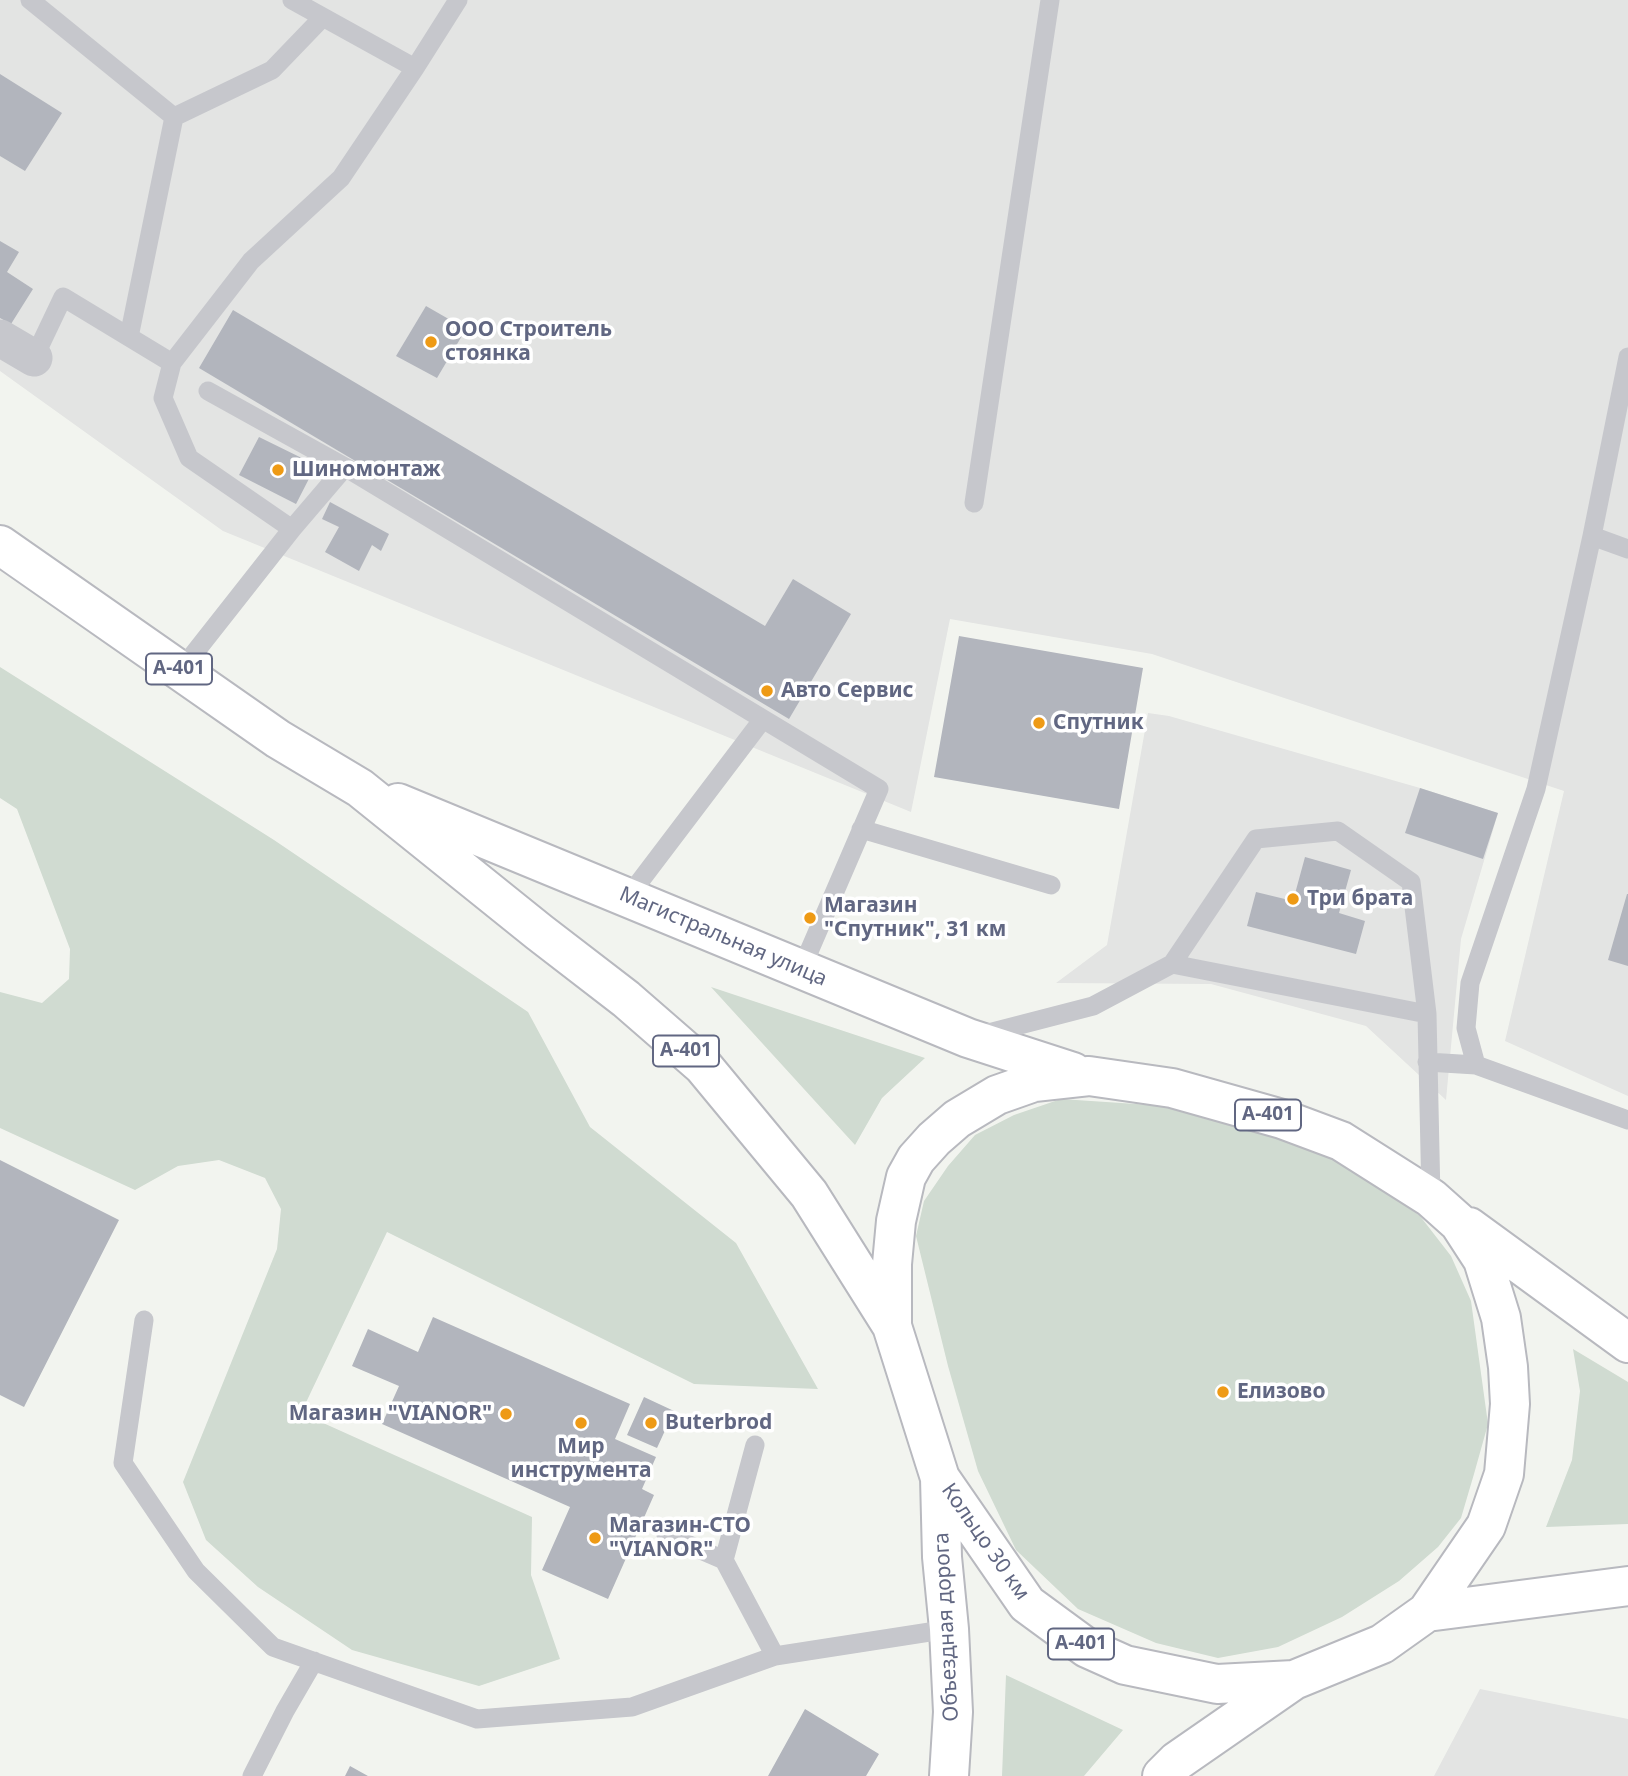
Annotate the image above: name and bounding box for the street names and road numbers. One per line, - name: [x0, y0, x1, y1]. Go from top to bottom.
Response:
- road number: А-401: [146, 654, 212, 684]
- street label: Магистральная улица: [615, 882, 831, 992]
- road number: А-401: [653, 1036, 719, 1066]
- road number: А-401: [1235, 1100, 1301, 1130]
- street label: Кольцо 30 км: [936, 1479, 1034, 1605]
- street label: Объездная дорога: [929, 1532, 965, 1722]
- road number: А-401: [1048, 1628, 1114, 1660]

